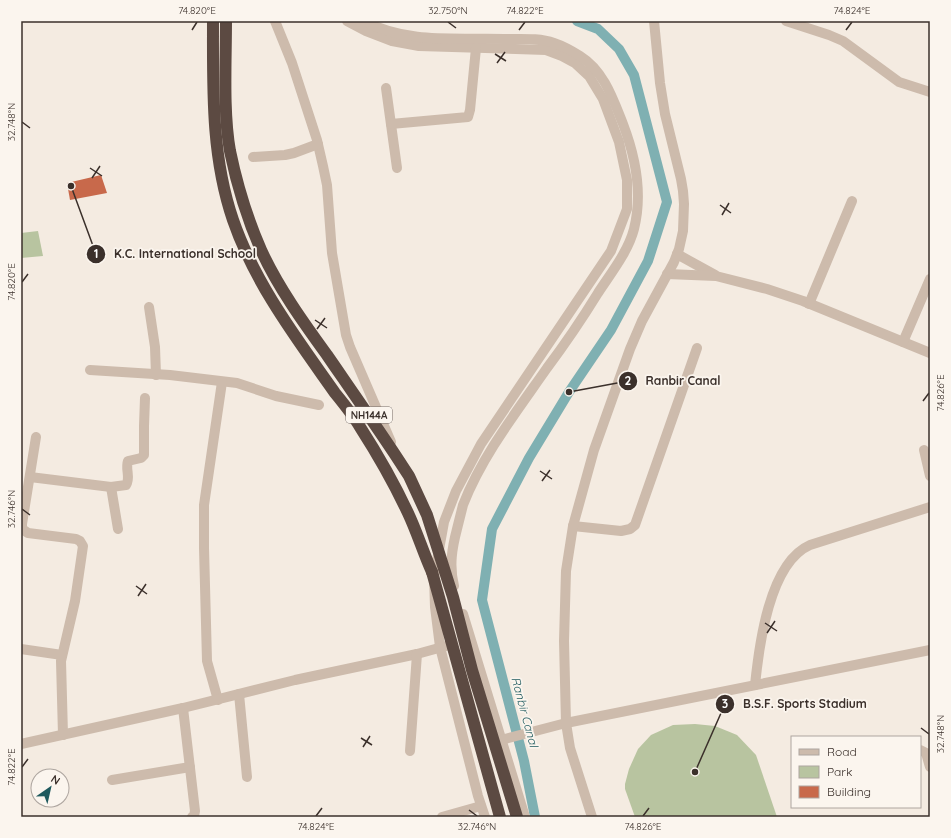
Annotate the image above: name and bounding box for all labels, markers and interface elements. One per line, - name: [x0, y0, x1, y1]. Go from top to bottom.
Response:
- text: 74.820°E: [178, 4, 216, 17]
- text: 32.750°N: [428, 4, 468, 17]
- text: 74.822°E: [506, 4, 544, 17]
- text: 74.824°E: [834, 4, 871, 17]
- text: 32.748°N: [5, 103, 18, 141]
- callout: K.C. International School: [86, 242, 264, 266]
- text: 1: [94, 246, 98, 261]
- text: K.C. International School: [114, 246, 256, 261]
- text: 74.820°E: [5, 263, 18, 301]
- callout: Ranbir Canal: [618, 369, 729, 393]
- text: 2: [625, 373, 632, 388]
- text: Ranbir Canal: [646, 373, 720, 388]
- text: 74.826°E: [934, 374, 947, 412]
- road number: NH144A: [346, 407, 392, 423]
- text: 32.746°N: [5, 490, 18, 528]
- water label: Ranbir Canal: [508, 675, 542, 750]
- callout: B.S.F. Sports Stadium: [715, 692, 875, 716]
- text: 3: [722, 696, 728, 711]
- text: B.S.F. Sports Stadium: [743, 696, 867, 711]
- text: 32.748°N: [934, 715, 947, 753]
- legend: [791, 736, 921, 808]
- text: Road: [827, 744, 857, 759]
- text: 74.822°E: [5, 748, 18, 786]
- text: Park: [827, 764, 852, 779]
- north arrow: [30, 768, 70, 808]
- text: N: [48, 772, 63, 788]
- text: Building: [827, 784, 871, 799]
- text: 74.824°E: [298, 820, 335, 833]
- text: 32.746°N: [458, 820, 496, 833]
- text: 74.826°E: [624, 820, 662, 833]

